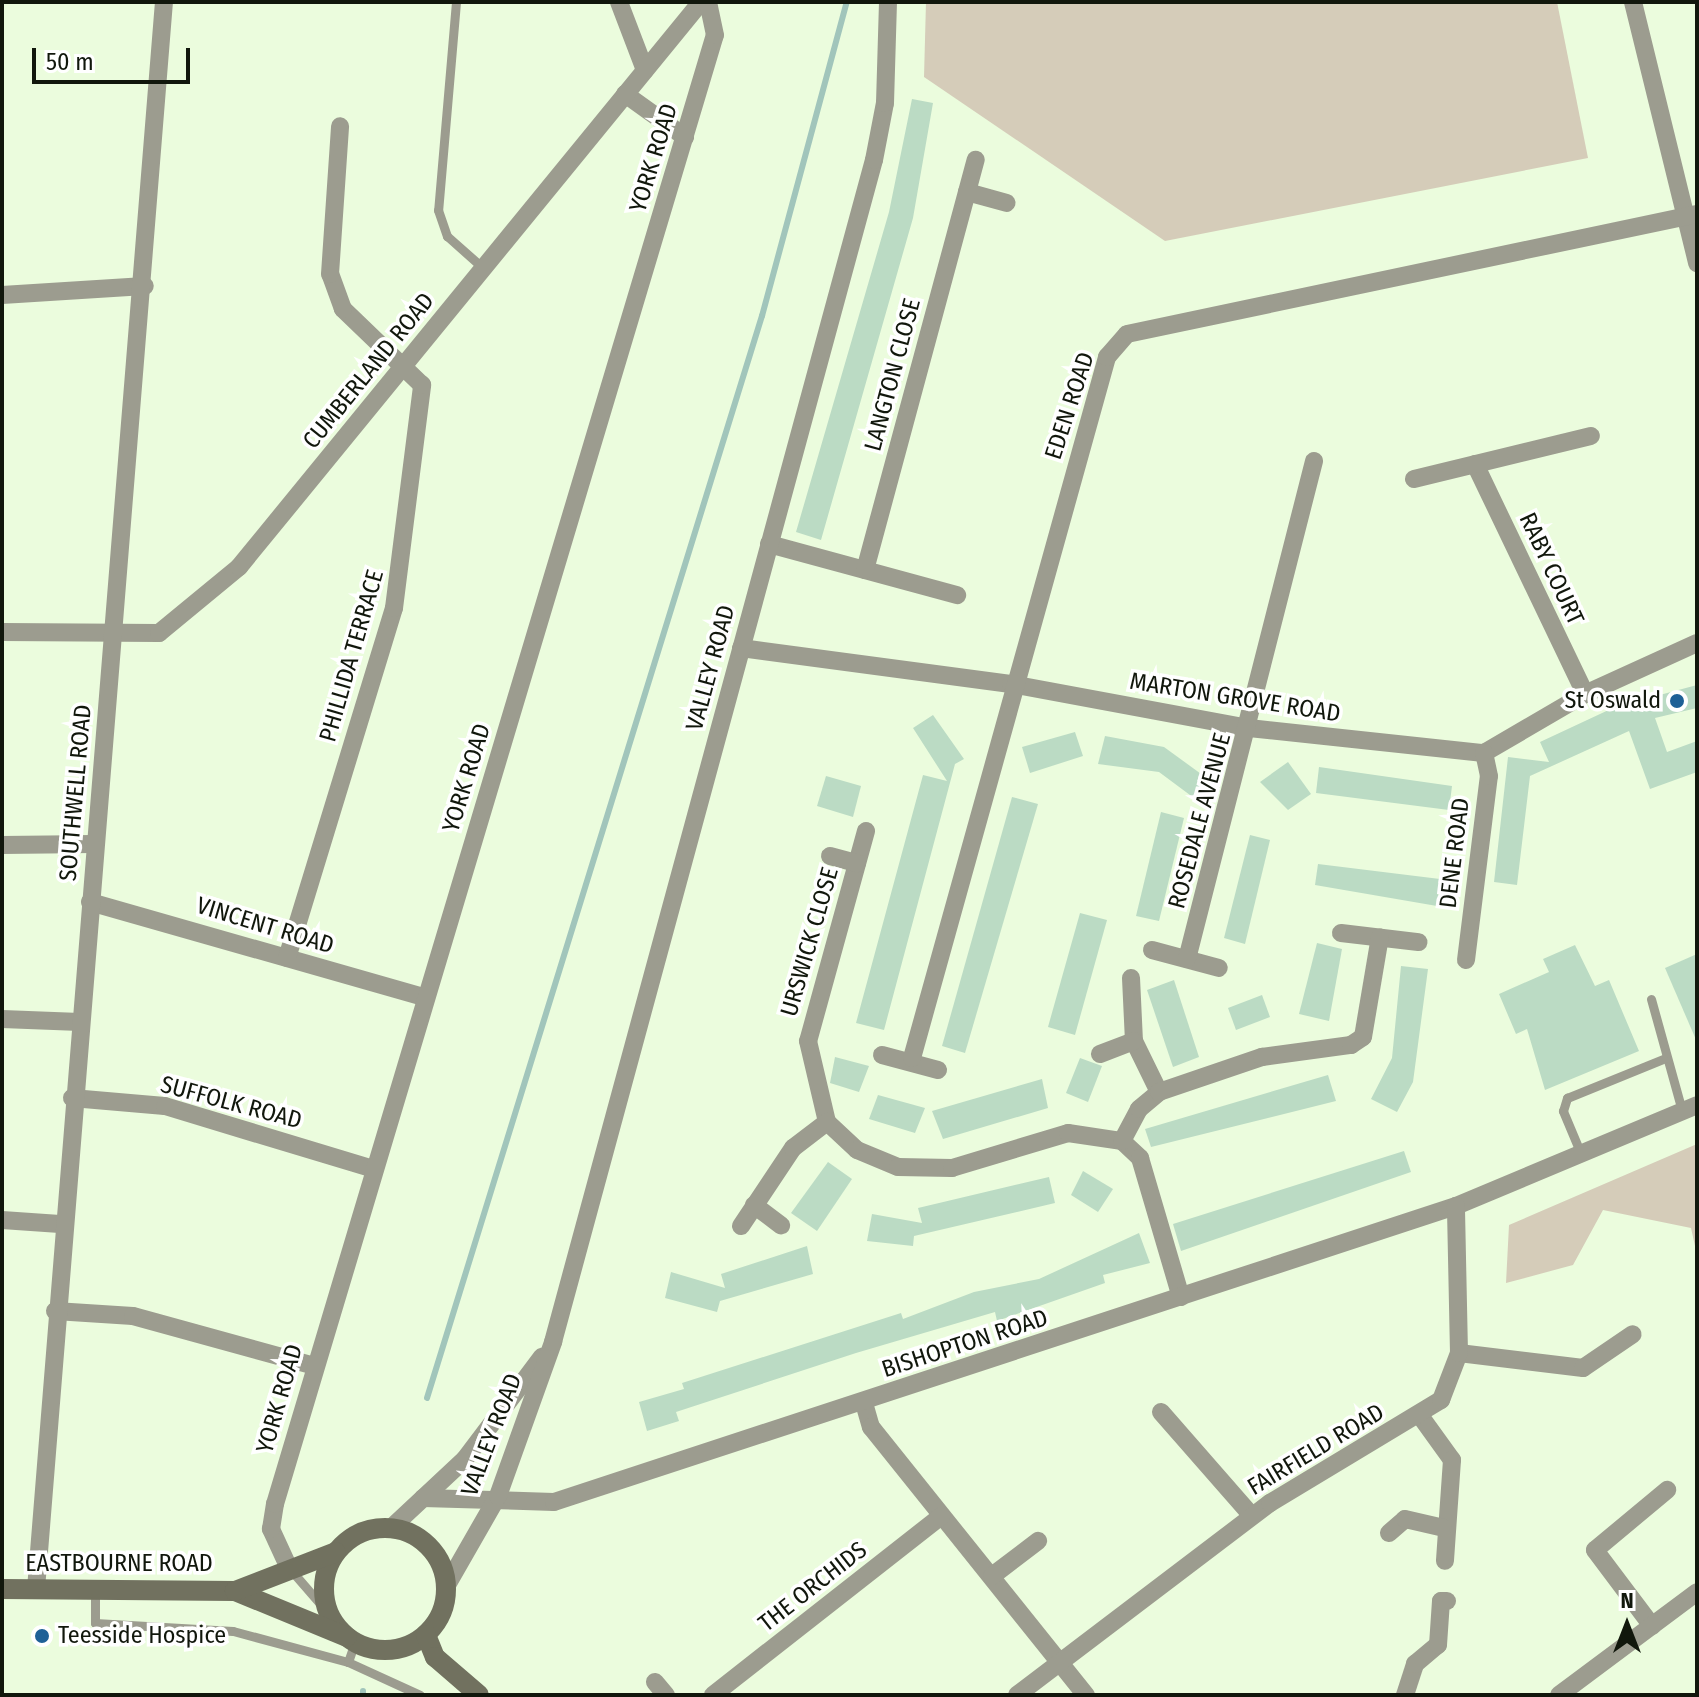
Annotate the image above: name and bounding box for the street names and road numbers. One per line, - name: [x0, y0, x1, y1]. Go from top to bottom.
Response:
- street label: YORK ROAD: [624, 100, 684, 216]
- street label: CUMBERLAND ROAD: [297, 287, 441, 455]
- street label: LANGTON CLOSE: [859, 296, 927, 454]
- street label: EDEN ROAD: [1039, 349, 1101, 463]
- street label: RABY COURT: [1512, 508, 1590, 630]
- street label: PHILLIDA TERRACE: [314, 567, 390, 745]
- street label: VALLEY ROAD: [680, 602, 742, 734]
- street label: MARTON GROVE ROAD: [1128, 667, 1342, 729]
- street label: SOUTHWELL ROAD: [54, 704, 98, 882]
- street label: YORK ROAD: [437, 720, 497, 836]
- street label: ROSEDALE AVENUE: [1163, 730, 1237, 912]
- street label: DENE ROAD: [1434, 796, 1476, 910]
- street label: URSWICK CLOSE: [775, 864, 845, 1020]
- street label: VINCENT ROAD: [193, 891, 337, 961]
- street label: SUFFOLK ROAD: [157, 1070, 305, 1136]
- street label: BISHOPTON ROAD: [878, 1304, 1052, 1384]
- street label: YORK ROAD: [251, 1341, 309, 1457]
- street label: VALLEY ROAD: [455, 1370, 529, 1500]
- street label: FAIRFIELD ROAD: [1243, 1398, 1389, 1502]
- street label: THE ORCHIDS: [753, 1536, 873, 1638]
- street label: EASTBOURNE ROAD: [25, 1550, 213, 1578]

